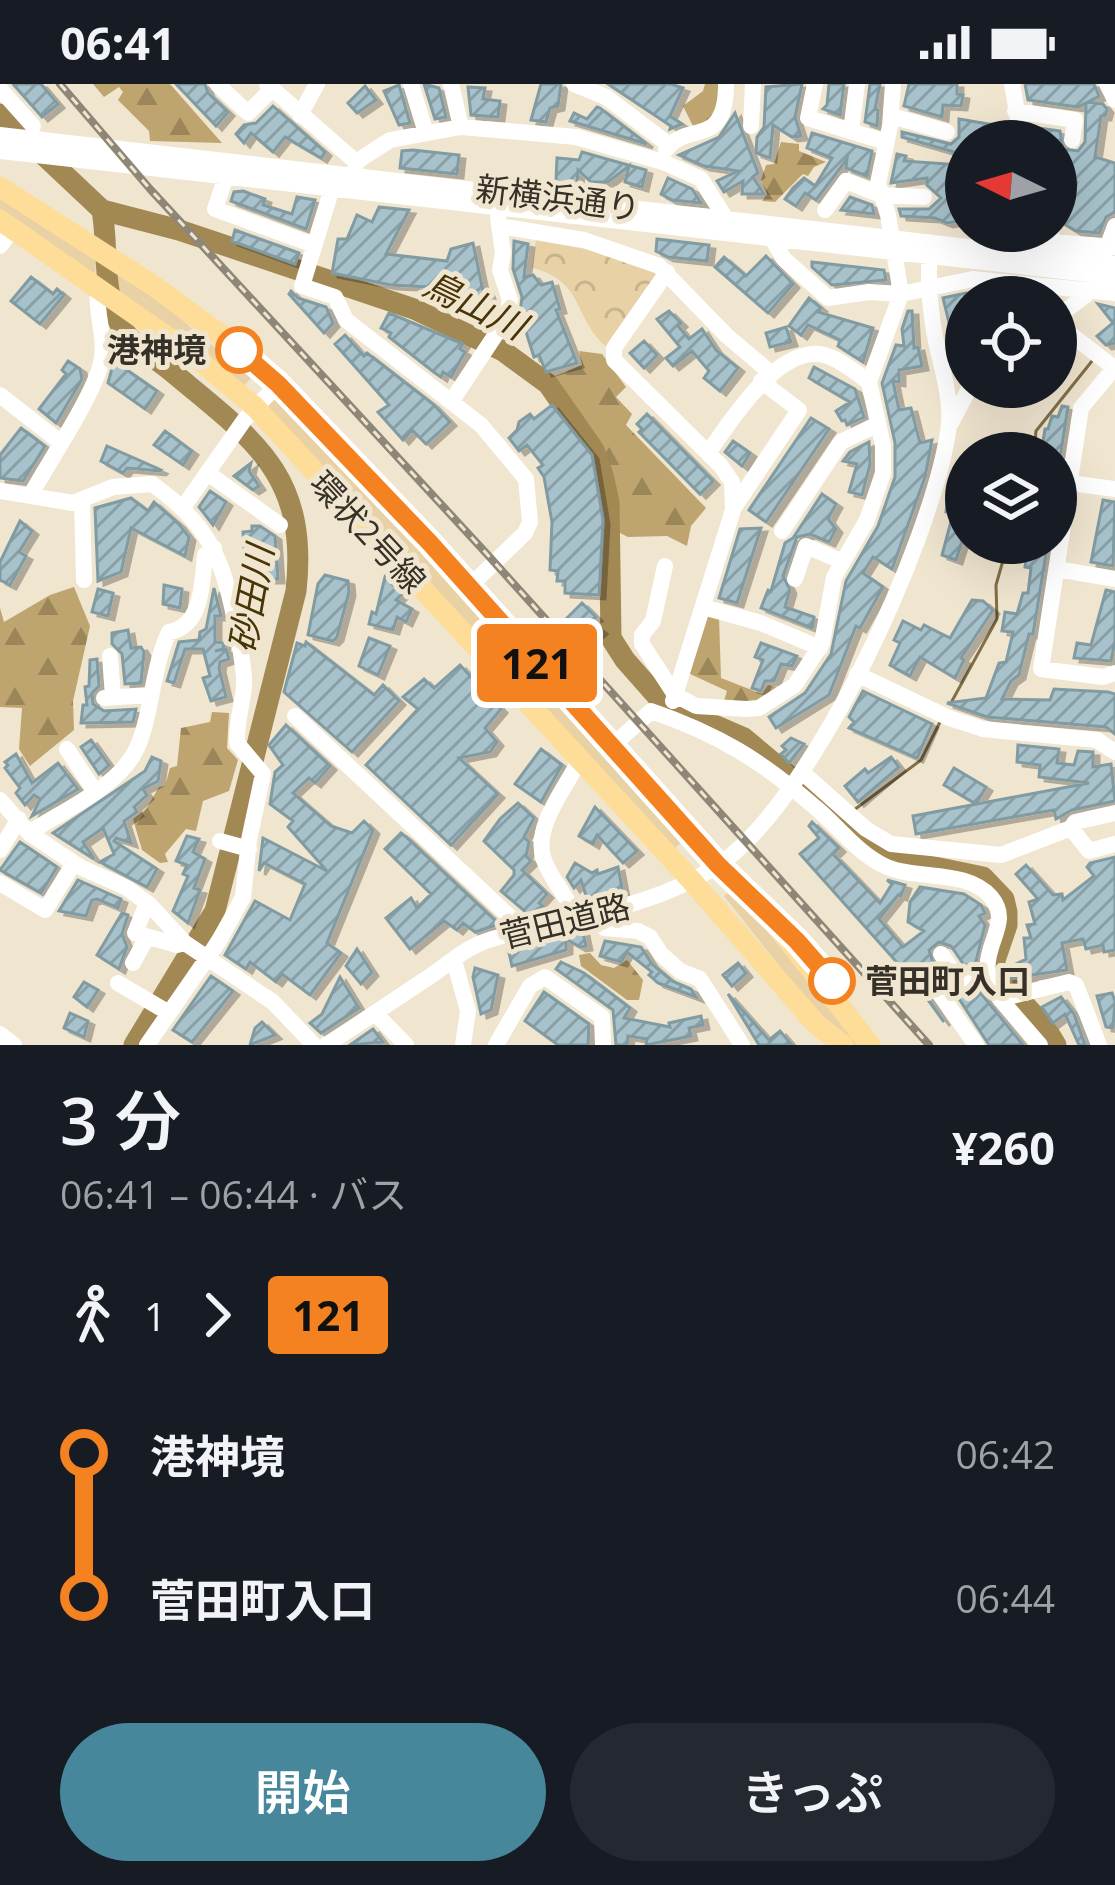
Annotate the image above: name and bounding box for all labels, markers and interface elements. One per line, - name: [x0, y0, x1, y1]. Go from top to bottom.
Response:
- text: 06:41: [60, 12, 176, 73]
- north arrow: [945, 120, 1077, 252]
- map controls: [945, 120, 1077, 564]
- street label: 新横浜通り: [473, 165, 643, 230]
- water label: 鳥山川: [416, 259, 538, 352]
- button: locate: [945, 276, 1077, 408]
- place label: 港神境: [107, 327, 206, 372]
- marker: 港神境: [217, 328, 261, 372]
- button: layers: [945, 432, 1077, 564]
- street label: 環状2号線: [300, 461, 436, 602]
- water label: 砂田川: [217, 538, 285, 656]
- line badge: 121: [468, 624, 606, 702]
- text: 121: [501, 634, 573, 691]
- street label: 菅田道路: [495, 883, 634, 958]
- place label: 菅田町入口: [865, 958, 1030, 1003]
- marker: 菅田町入口: [810, 959, 854, 1003]
- text: 3 分: [60, 1074, 181, 1164]
- text: ¥260: [952, 1117, 1055, 1178]
- text: 06:41 – 06:44 · バス: [60, 1167, 407, 1220]
- icon: walk: [60, 1282, 126, 1348]
- icon: forward: [184, 1282, 250, 1348]
- text: 121: [292, 1286, 364, 1343]
- text: 1: [144, 1289, 166, 1342]
- text: 港神境: [150, 1425, 285, 1486]
- text: 06:42: [956, 1427, 1055, 1480]
- text: 菅田町入口: [150, 1569, 375, 1630]
- text: 06:44: [956, 1571, 1055, 1624]
- button: 開始: [60, 1723, 546, 1861]
- button: きっぷ: [570, 1723, 1055, 1861]

